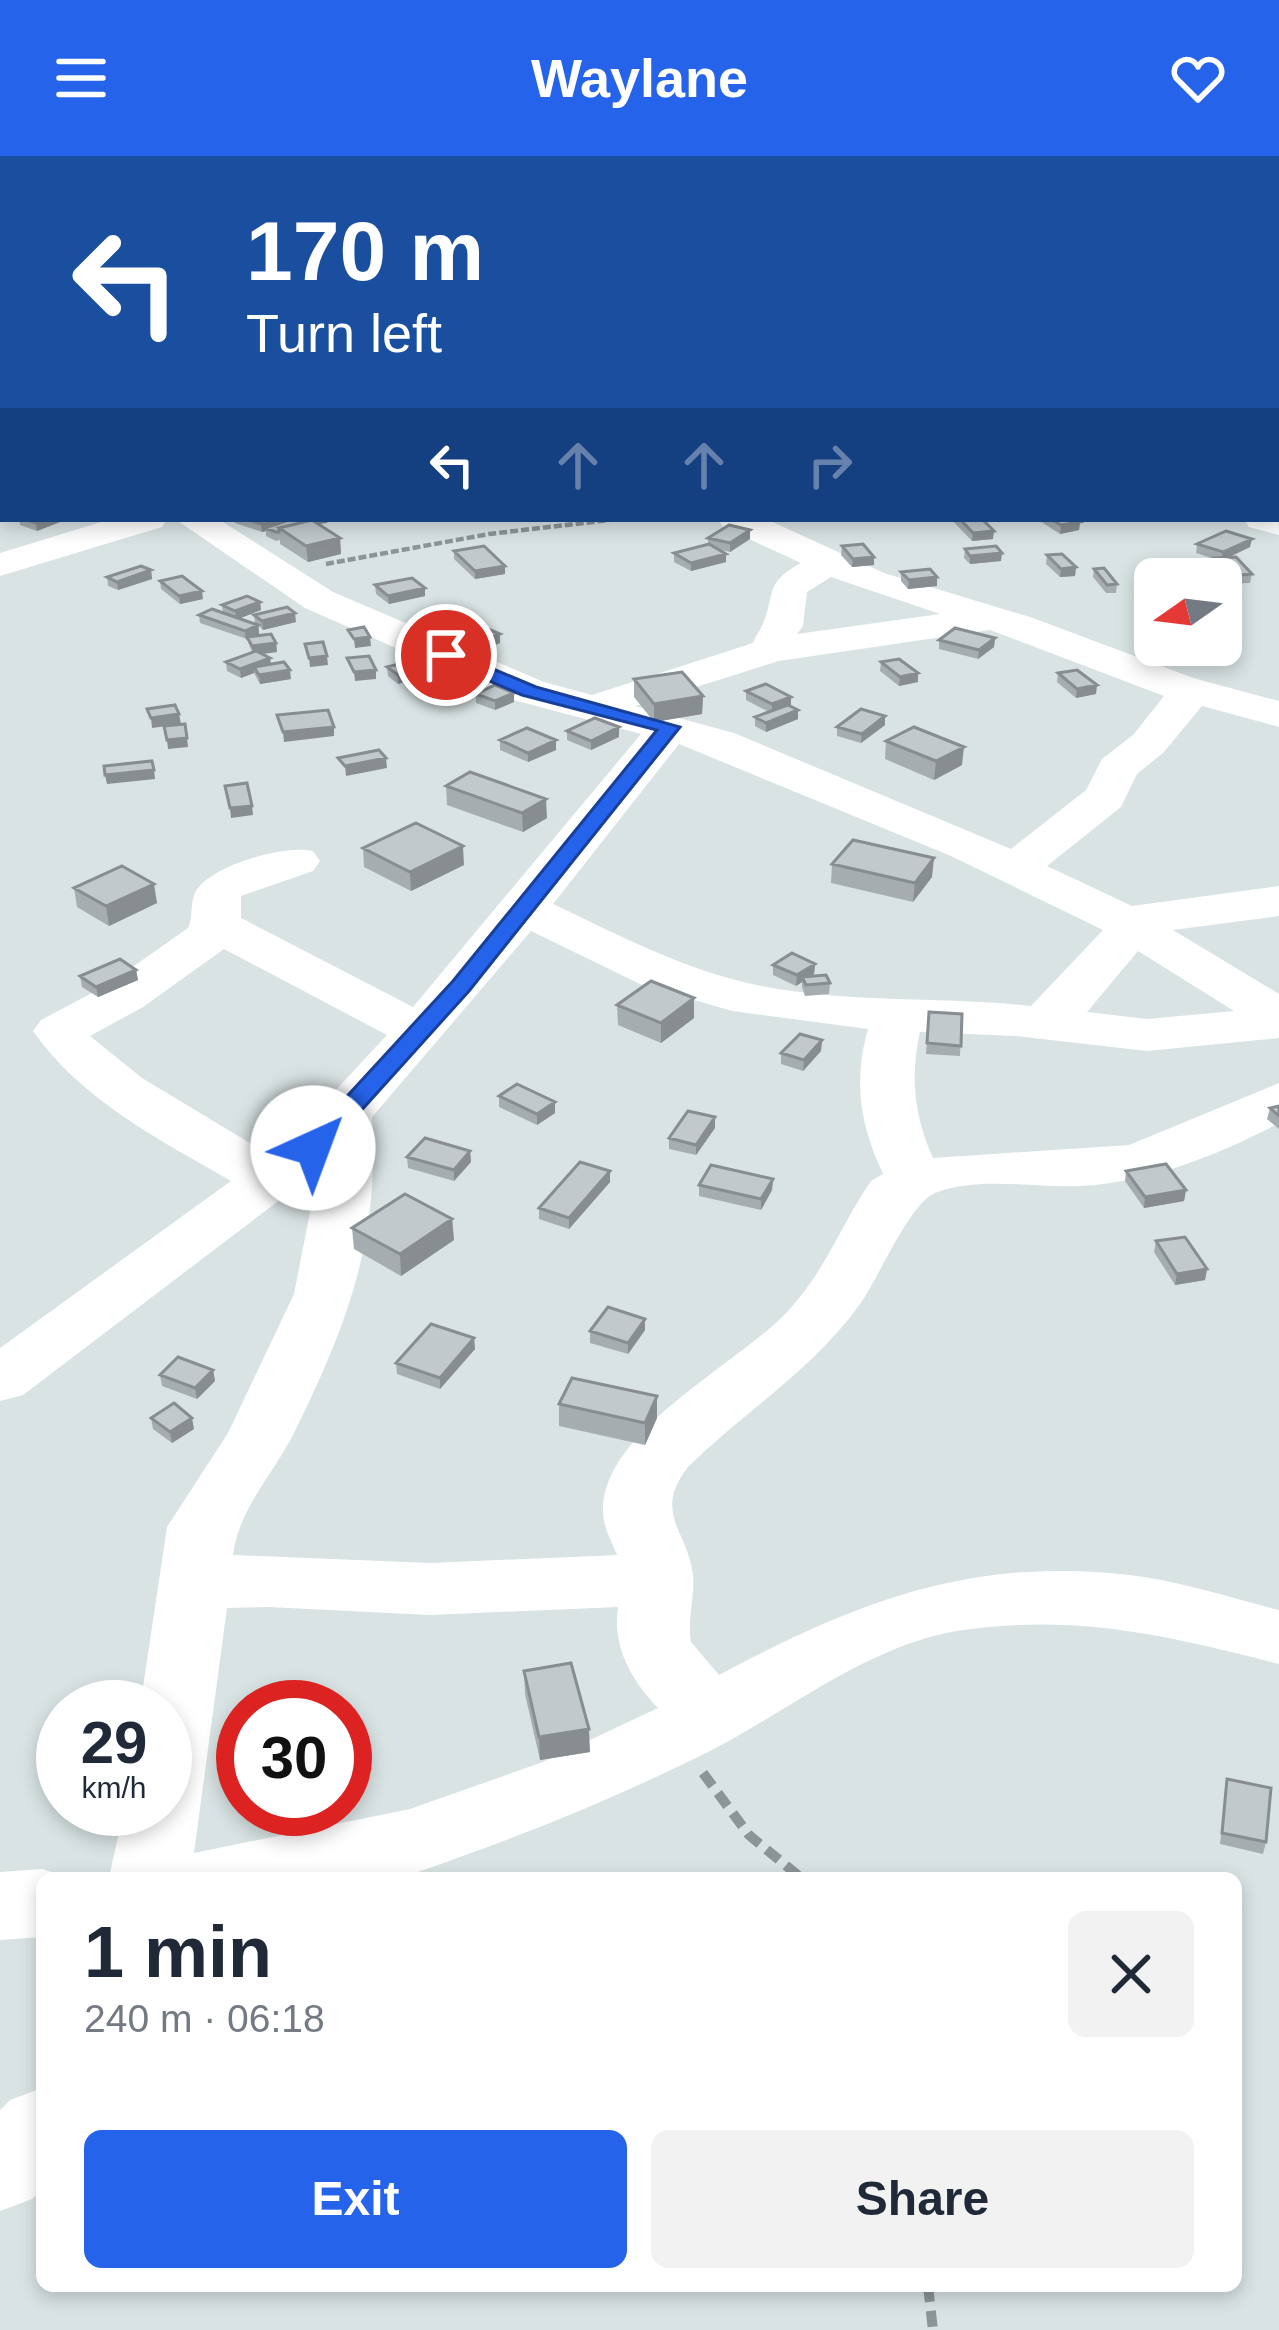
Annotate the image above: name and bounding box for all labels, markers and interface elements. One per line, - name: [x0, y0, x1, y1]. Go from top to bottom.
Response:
- icon: menu: [48, 45, 114, 111]
- icon: heart: [1165, 45, 1231, 111]
- text: Waylane: [531, 48, 748, 108]
- icon: left: [48, 204, 204, 360]
- text: 170 m: [246, 204, 484, 298]
- text: Turn left: [246, 303, 442, 363]
- icon: left: [419, 432, 485, 498]
- icon: ahead: [545, 432, 611, 498]
- icon: ahead: [671, 432, 737, 498]
- icon: right: [797, 432, 863, 498]
- north arrow: [1134, 558, 1242, 666]
- map controls: [1134, 558, 1242, 666]
- pin: [395, 604, 497, 706]
- icon: arrive: [413, 622, 479, 688]
- position arrow: [250, 1085, 376, 1211]
- speed limit sign: 30: [216, 1680, 372, 1836]
- text: 29: [81, 1709, 147, 1776]
- text: km/h: [81, 1771, 147, 1804]
- button: close: [1068, 1911, 1194, 2037]
- text: 1 min: [84, 1912, 272, 1992]
- text: 240 m · 06:18: [84, 1997, 325, 2040]
- button: Exit: [84, 2130, 627, 2268]
- button: Share: [651, 2130, 1194, 2268]

